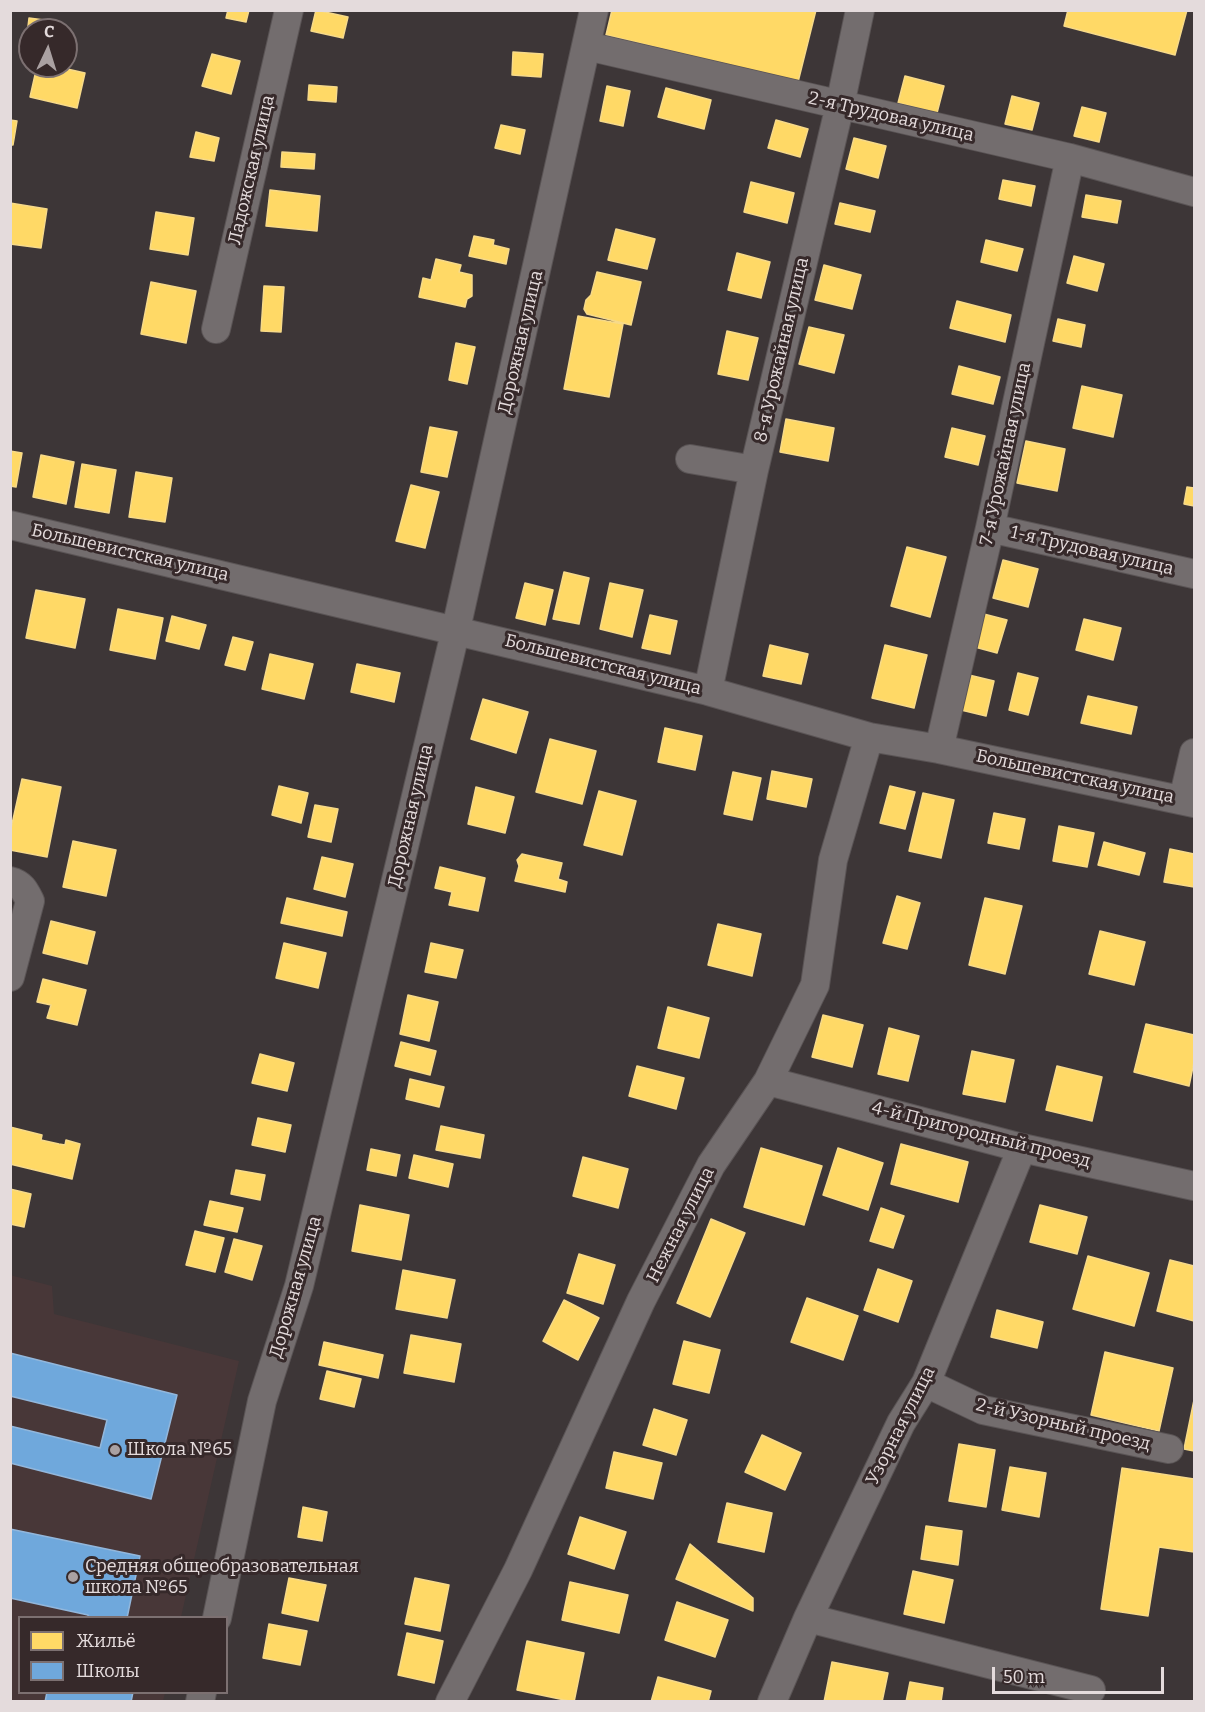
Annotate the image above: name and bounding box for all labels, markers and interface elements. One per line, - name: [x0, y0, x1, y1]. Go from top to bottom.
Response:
- north arrow: [18, 18, 78, 78]
- text: С: [43, 22, 55, 41]
- street label: 2-я Трудовая улица: [806, 87, 976, 147]
- street label: Ладожская улица: [224, 93, 280, 247]
- street label: 8-я Урожайная улица: [750, 255, 814, 445]
- street label: Дорожная улица: [494, 268, 548, 416]
- street label: 7-я Урожайная улица: [976, 360, 1036, 548]
- street label: Большевистская улица: [29, 520, 231, 586]
- street label: 1-я Трудовая улица: [1008, 522, 1176, 580]
- street label: Большевистская улица: [502, 630, 704, 700]
- street label: Дорожная улица: [384, 742, 438, 890]
- street label: Большевистская улица: [974, 745, 1176, 809]
- street label: 4-й Пригородный проезд: [869, 1097, 1093, 1173]
- street label: Нежная улица: [643, 1164, 719, 1286]
- street label: Дорожная улица: [265, 1214, 327, 1360]
- street label: Узорная улица: [862, 1363, 940, 1489]
- street label: 2-й Узорный проезд: [974, 1394, 1152, 1456]
- place label: Школа №65: [127, 1439, 232, 1461]
- marker: Школа №65: [108, 1443, 122, 1457]
- place label: Средняя общеобразовательная школа №65: [85, 1556, 359, 1598]
- marker: Средняя общеобразовательная школа №65: [66, 1570, 80, 1584]
- legend: [18, 1616, 228, 1694]
- text: Жильё: [76, 1630, 136, 1652]
- scale bar: [995, 1655, 1168, 1693]
- text: Школы: [76, 1660, 140, 1682]
- text: 50 m: [1003, 1666, 1045, 1688]

